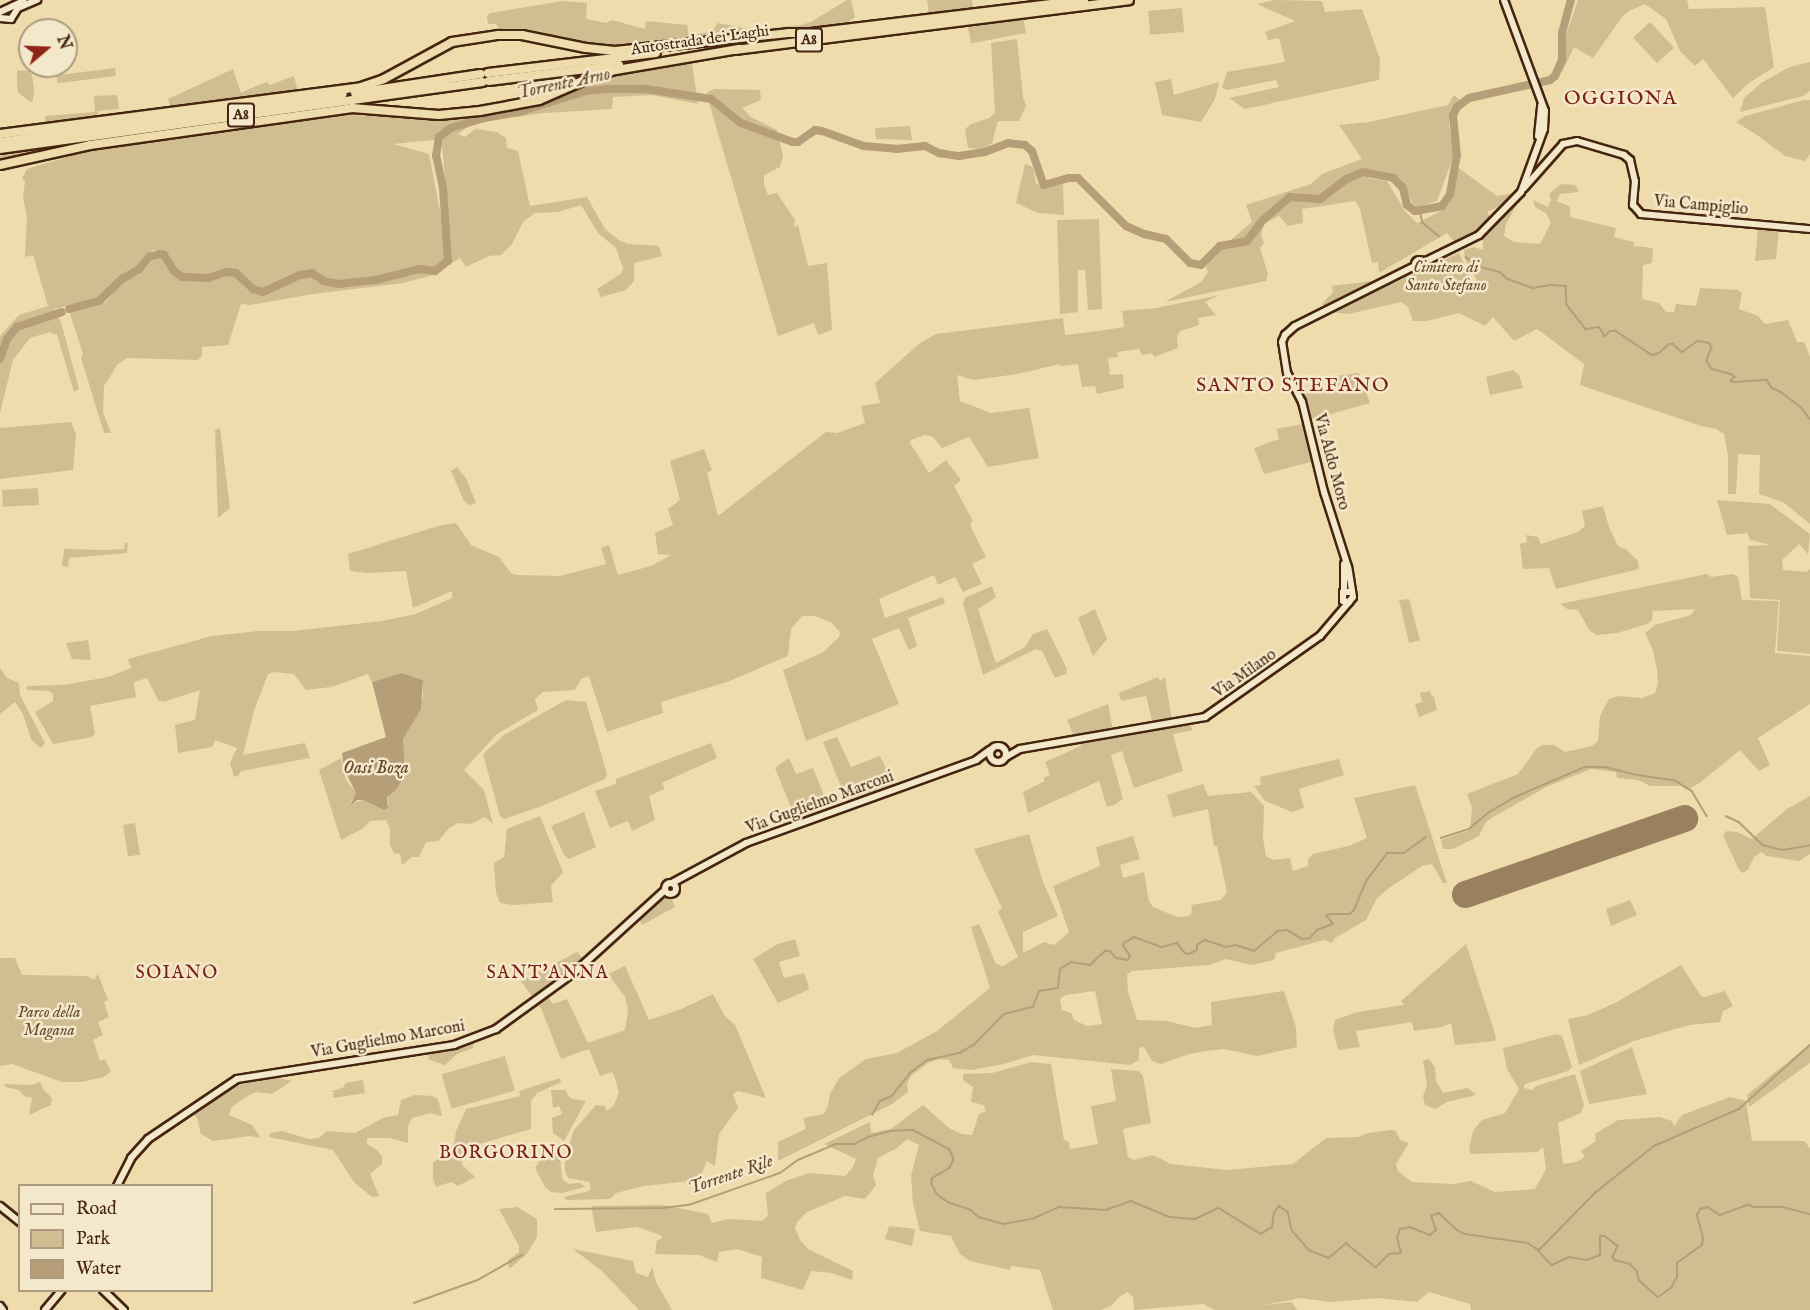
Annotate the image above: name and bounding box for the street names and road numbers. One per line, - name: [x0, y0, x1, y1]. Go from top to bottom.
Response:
- street label: Autostrada dei Laghi: [630, 22, 770, 60]
- road number: A8: [794, 28, 824, 52]
- road number: A8: [226, 103, 256, 127]
- street label: Via Campiglio: [1653, 192, 1749, 220]
- street label: Via Aldo Moro: [1309, 412, 1353, 512]
- street label: Via Milano: [1210, 645, 1280, 703]
- street label: Via Guglielmo Marconi: [744, 767, 896, 839]
- street label: Via Guglielmo Marconi: [310, 1017, 466, 1063]

